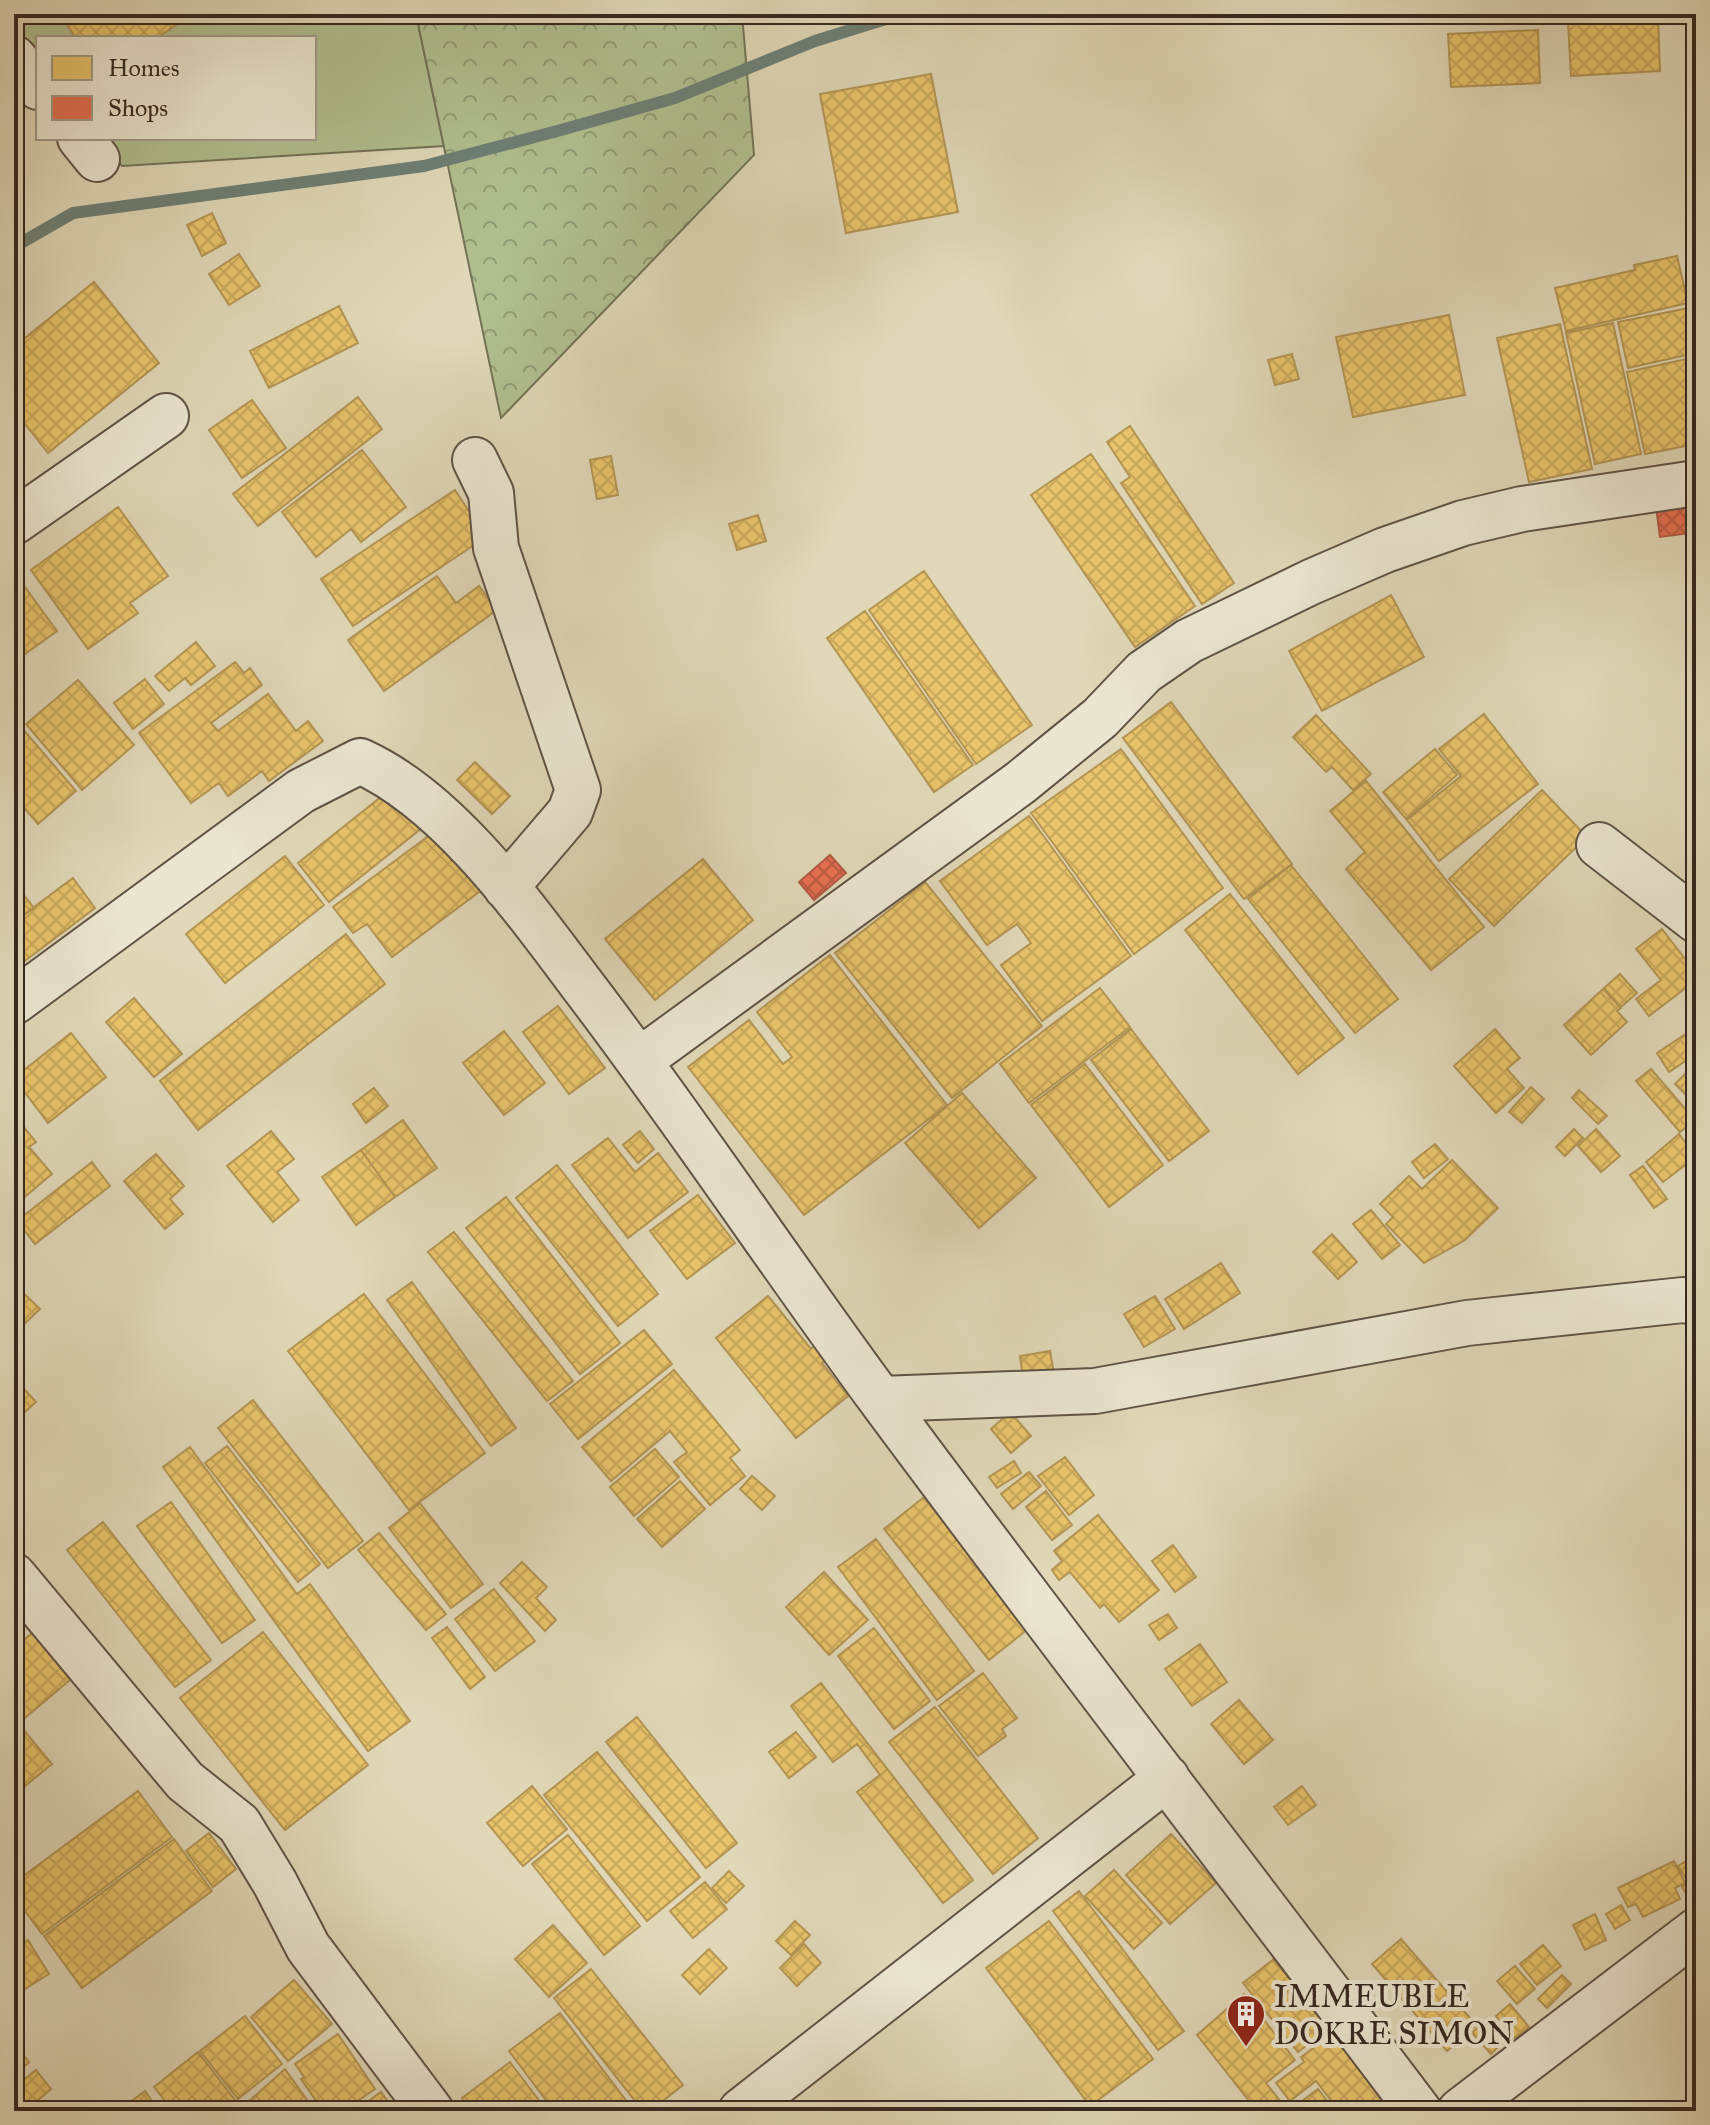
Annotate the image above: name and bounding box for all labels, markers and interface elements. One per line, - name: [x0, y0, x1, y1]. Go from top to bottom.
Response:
- legend: [36, 36, 316, 140]
- text: Homes: [108, 53, 180, 83]
- text: Shops: [108, 93, 168, 123]
- place label: IMMEUBLE DOKRE SIMON: [1274, 1977, 1514, 2053]
- building icon: IMMEUBLE DOKRE SIMON: [1225, 1993, 1267, 2048]

